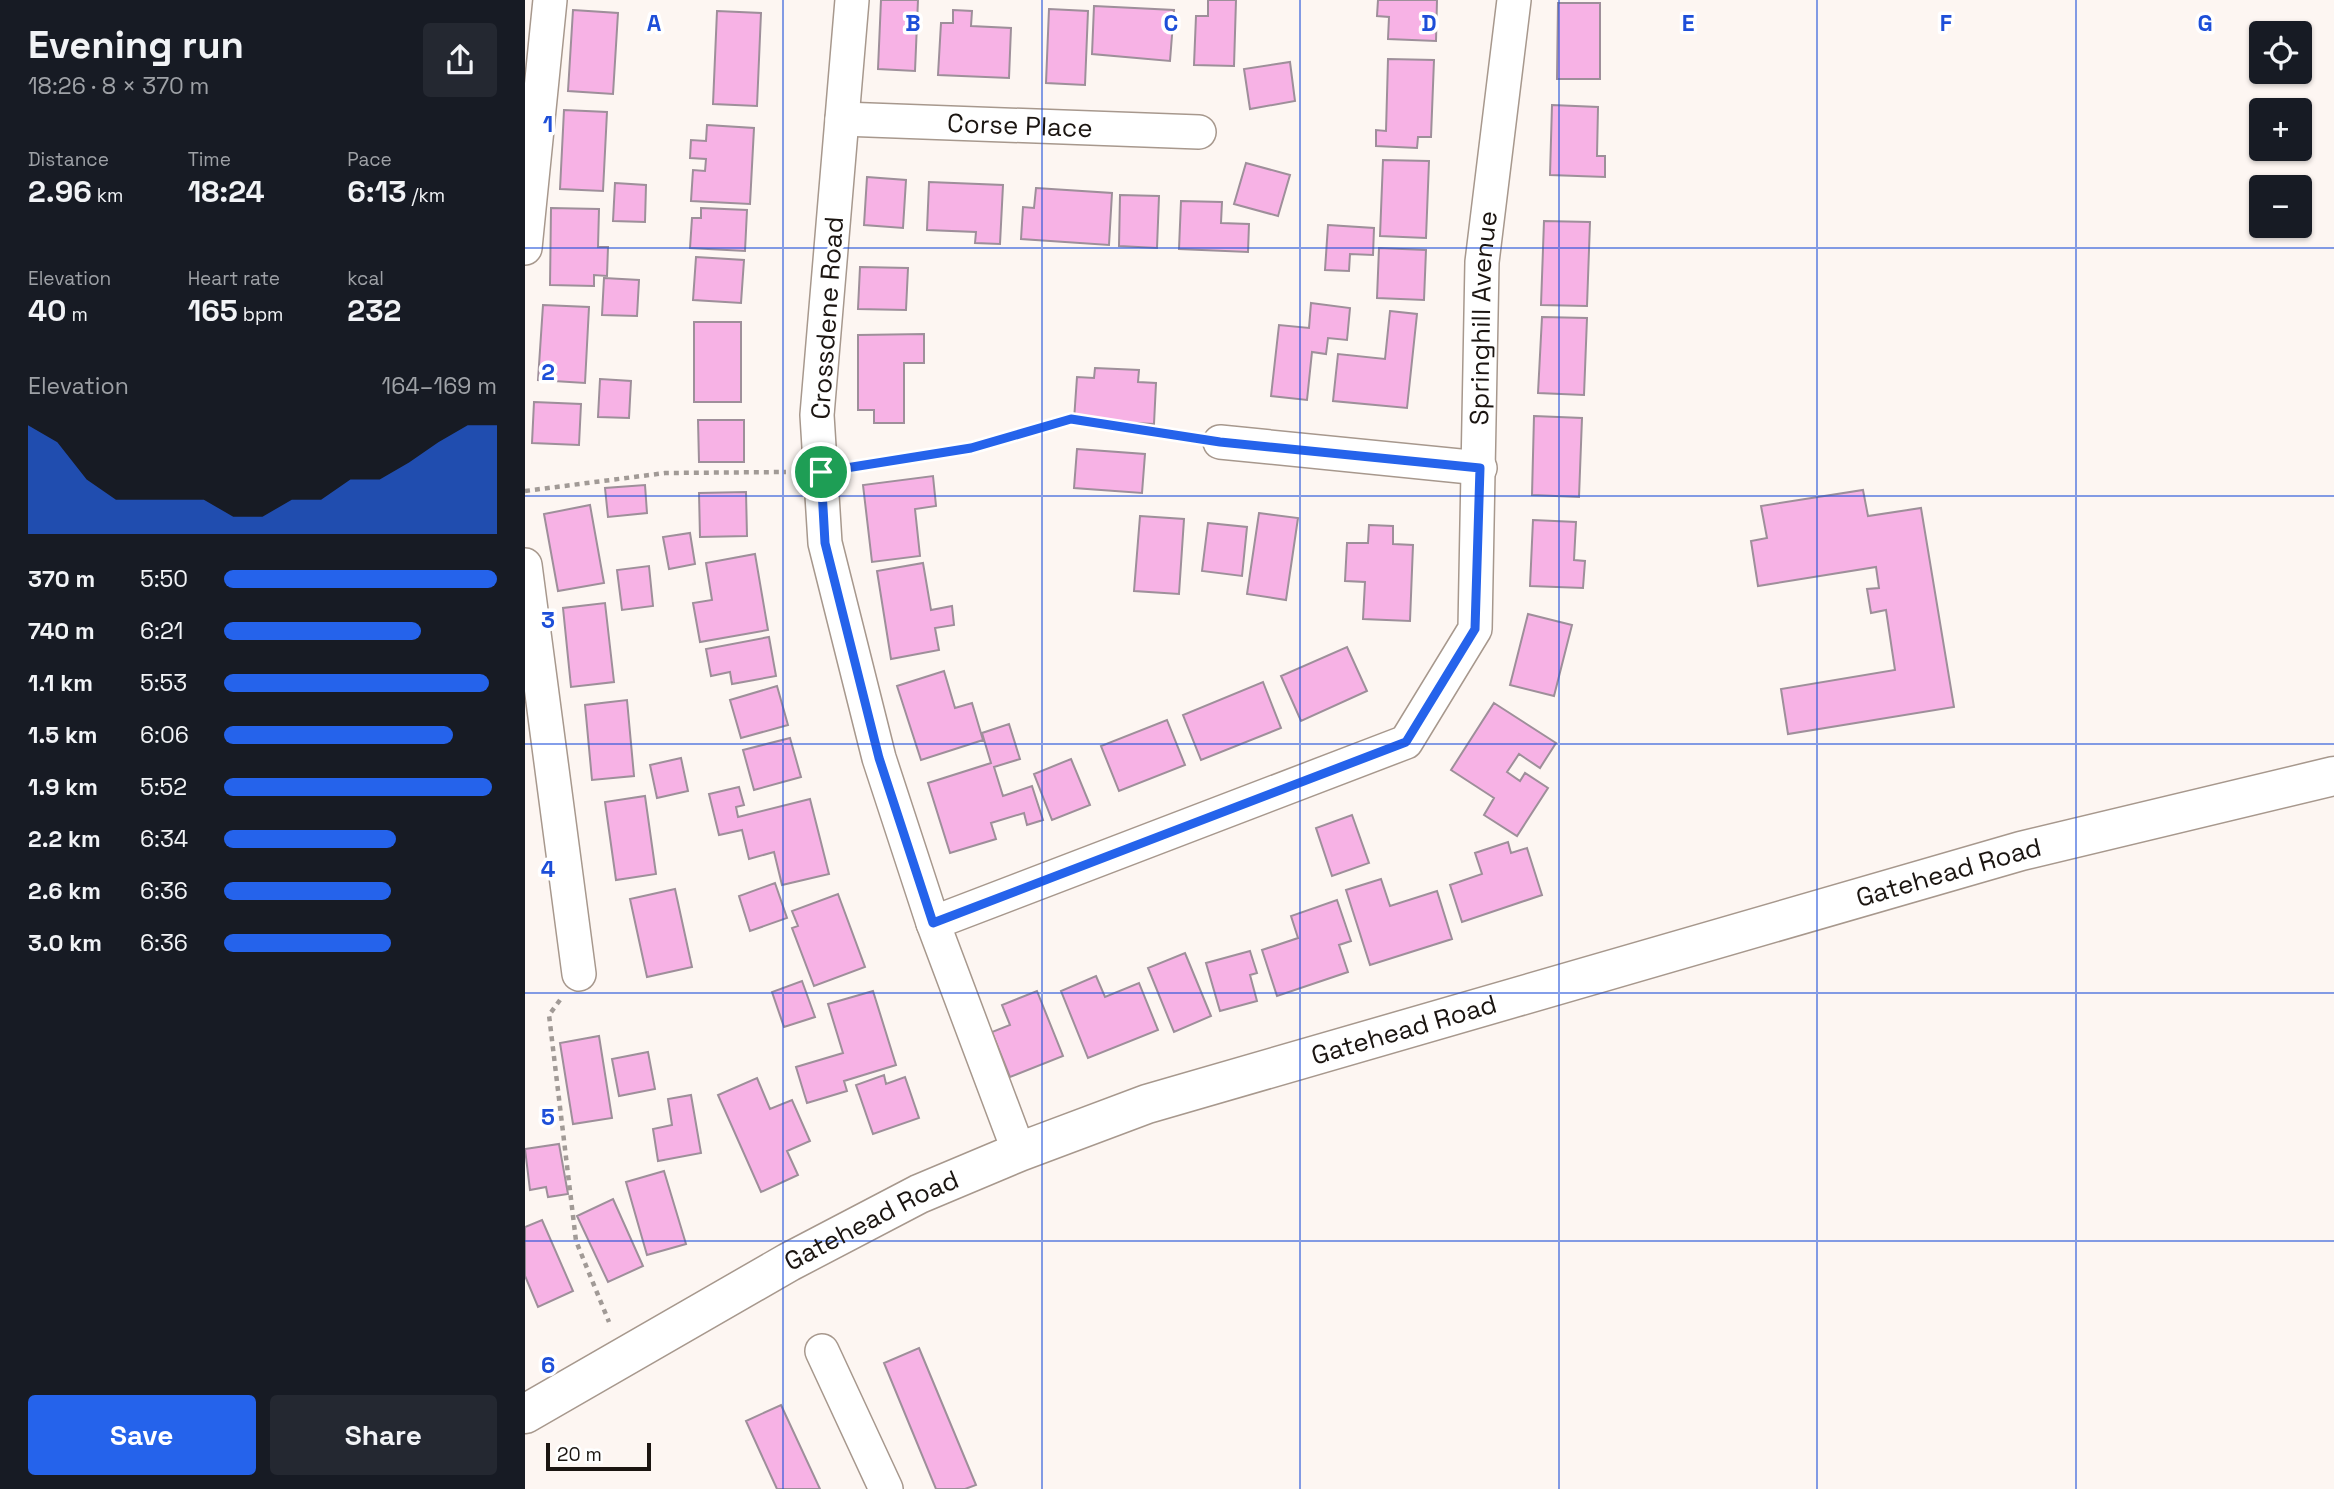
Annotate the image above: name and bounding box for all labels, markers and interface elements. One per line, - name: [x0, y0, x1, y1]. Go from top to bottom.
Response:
- text: A: [647, 8, 662, 38]
- text: B: [905, 8, 921, 38]
- text: C: [1164, 8, 1178, 38]
- text: D: [1421, 8, 1437, 38]
- text: E: [1682, 8, 1694, 38]
- text: F: [1940, 8, 1952, 38]
- text: G: [2197, 8, 2213, 38]
- text: Evening run: [28, 21, 244, 69]
- map controls: [2249, 21, 2312, 238]
- button: locate: [2249, 21, 2312, 84]
- button: share: [423, 23, 497, 97]
- text: 18:26 · 8 × 370 m: [28, 71, 209, 101]
- button: +: [2249, 98, 2312, 161]
- street label: Corse Place: [946, 106, 1093, 145]
- text: 1: [543, 109, 553, 139]
- text: Distance: [28, 147, 109, 172]
- text: Time: [188, 147, 231, 172]
- text: Pace: [347, 147, 392, 172]
- text: 2.96: [28, 172, 92, 211]
- text: 18:24: [188, 172, 265, 211]
- text: 6:13: [347, 172, 407, 211]
- button: −: [2249, 175, 2312, 238]
- text: km: [92, 183, 123, 208]
- text: /km: [407, 183, 445, 208]
- street label: Springhill Avenue: [1462, 209, 1505, 426]
- street label: Crossdene Road: [803, 215, 851, 421]
- text: Elevation: [28, 266, 111, 291]
- text: Heart rate: [188, 266, 280, 291]
- text: kcal: [347, 266, 384, 291]
- text: 40: [28, 291, 67, 330]
- text: 165: [188, 291, 238, 330]
- text: 232: [347, 291, 401, 330]
- text: m: [67, 302, 88, 327]
- text: bpm: [238, 302, 283, 327]
- text: 2: [541, 357, 555, 387]
- text: Elevation: [28, 371, 129, 401]
- text: 164–169 m: [382, 371, 497, 401]
- pin: [791, 442, 851, 502]
- icon: arrive: [802, 453, 840, 491]
- text: 370 m: [28, 564, 95, 594]
- text: 5:50: [140, 564, 188, 594]
- text: 3: [541, 605, 555, 635]
- text: 740 m: [28, 616, 95, 646]
- text: 6:21: [140, 616, 183, 646]
- text: 1.1 km: [28, 668, 93, 698]
- text: 5:53: [140, 668, 187, 698]
- text: 1.5 km: [28, 720, 98, 750]
- text: 6:06: [140, 720, 189, 750]
- text: 1.9 km: [28, 772, 98, 802]
- text: 5:52: [140, 772, 187, 802]
- text: 2.2 km: [28, 824, 101, 854]
- text: 6:34: [140, 824, 188, 854]
- street label: Gatehead Road: [1852, 830, 2045, 915]
- text: 4: [541, 854, 556, 884]
- text: 2.6 km: [28, 876, 101, 906]
- text: 6:36: [140, 876, 188, 906]
- text: 3.0 km: [28, 928, 102, 958]
- text: 6:36: [140, 928, 188, 958]
- street label: Gatehead Road: [1307, 987, 1501, 1073]
- text: 5: [541, 1102, 555, 1132]
- street label: Gatehead Road: [778, 1162, 964, 1279]
- text: 6: [541, 1350, 555, 1380]
- button: Save: [28, 1395, 256, 1475]
- button: Share: [270, 1395, 497, 1475]
- scale bar: [546, 1440, 651, 1472]
- text: 20 m: [557, 1442, 602, 1467]

